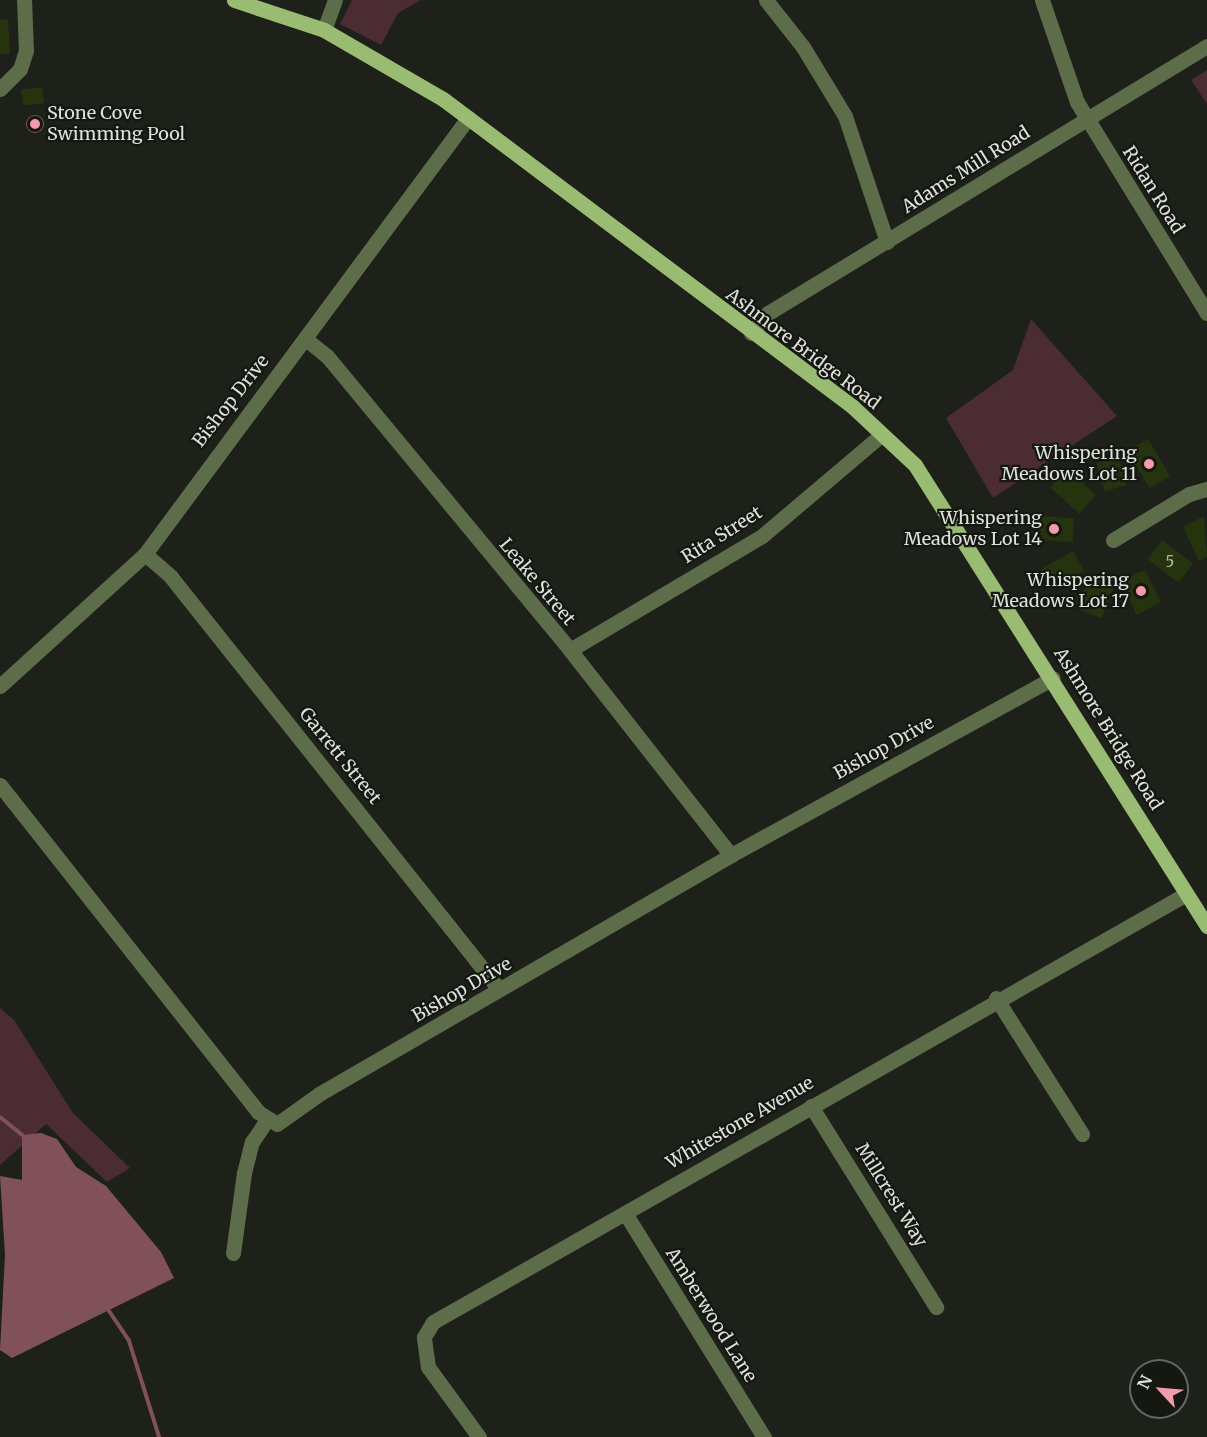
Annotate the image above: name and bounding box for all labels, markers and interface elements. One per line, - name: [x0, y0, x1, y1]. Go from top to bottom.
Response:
- place label: Stone Cove Swimming Pool: [47, 103, 185, 146]
- marker: Stone Cove Swimming Pool: [28, 117, 42, 131]
- street label: Adams Mill Road: [898, 122, 1034, 218]
- street label: Ridan Road: [1118, 142, 1188, 238]
- street label: Ashmore Bridge Road: [722, 284, 884, 414]
- street label: Bishop Drive: [188, 351, 274, 451]
- place label: Whispering Meadows Lot 11: [1002, 443, 1137, 486]
- marker: Whispering Meadows Lot 11: [1142, 457, 1156, 471]
- street label: Rita Street: [678, 502, 766, 568]
- place label: Whispering Meadows Lot 14: [904, 508, 1042, 550]
- marker: Whispering Meadows Lot 14: [1047, 522, 1061, 536]
- street label: Leake Street: [494, 534, 580, 630]
- house number: 5: [1166, 553, 1174, 571]
- place label: Whispering Meadows Lot 17: [992, 570, 1129, 612]
- marker: Whispering Meadows Lot 17: [1134, 584, 1148, 598]
- street label: Ashmore Bridge Road: [1049, 644, 1167, 814]
- street label: Garrett Street: [295, 703, 385, 809]
- street label: Bishop Drive: [830, 712, 938, 784]
- street label: Bishop Drive: [409, 953, 515, 1027]
- street label: Whitestone Avenue: [662, 1072, 818, 1174]
- street label: Millcrest Way: [851, 1139, 931, 1251]
- street label: Amberwood Lane: [661, 1244, 761, 1386]
- north arrow: [1129, 1359, 1189, 1419]
- text: N: [1133, 1372, 1156, 1392]

